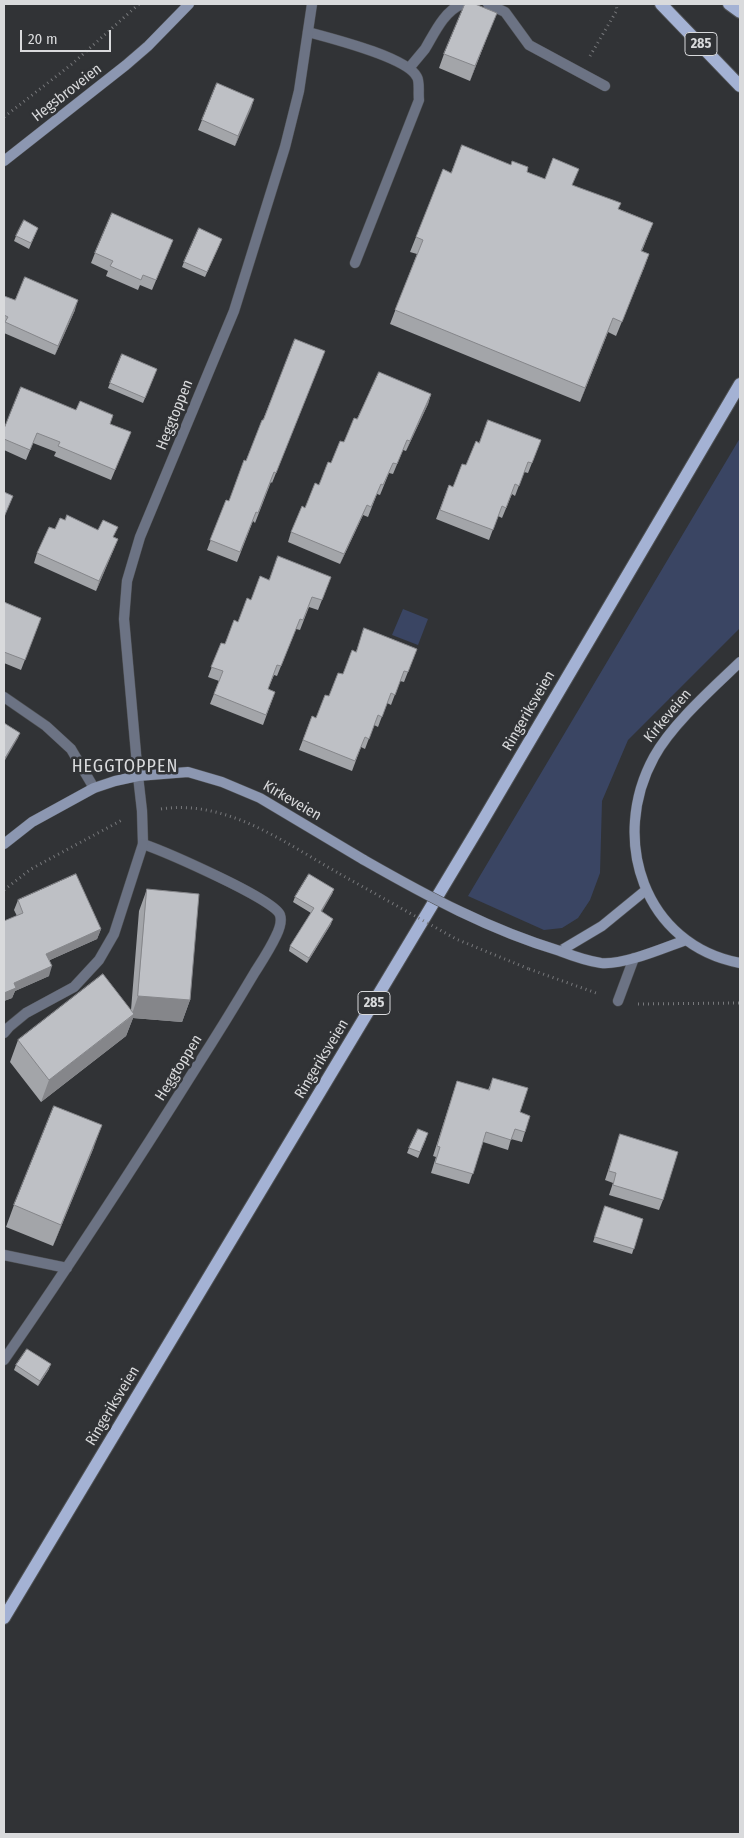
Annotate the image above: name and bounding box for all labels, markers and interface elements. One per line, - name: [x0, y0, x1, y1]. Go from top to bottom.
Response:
- scale bar: [22, 20, 114, 52]
- text: 20 m: [28, 30, 58, 48]
- road number: 285: [685, 33, 717, 56]
- street label: Hegsbroveien: [29, 60, 105, 126]
- street label: Heggtoppen: [153, 377, 197, 453]
- street label: Ringeriksveien: [499, 668, 559, 754]
- street label: Kirkeveien: [640, 686, 696, 746]
- district label: HEGGTOPPEN: [70, 756, 180, 778]
- street label: Kirkeveien: [260, 777, 324, 825]
- road number: 285: [358, 991, 390, 1014]
- street label: Ringeriksveien: [291, 1016, 353, 1102]
- street label: Heggtoppen: [152, 1032, 206, 1104]
- street label: Ringeriksveien: [82, 1363, 144, 1449]

